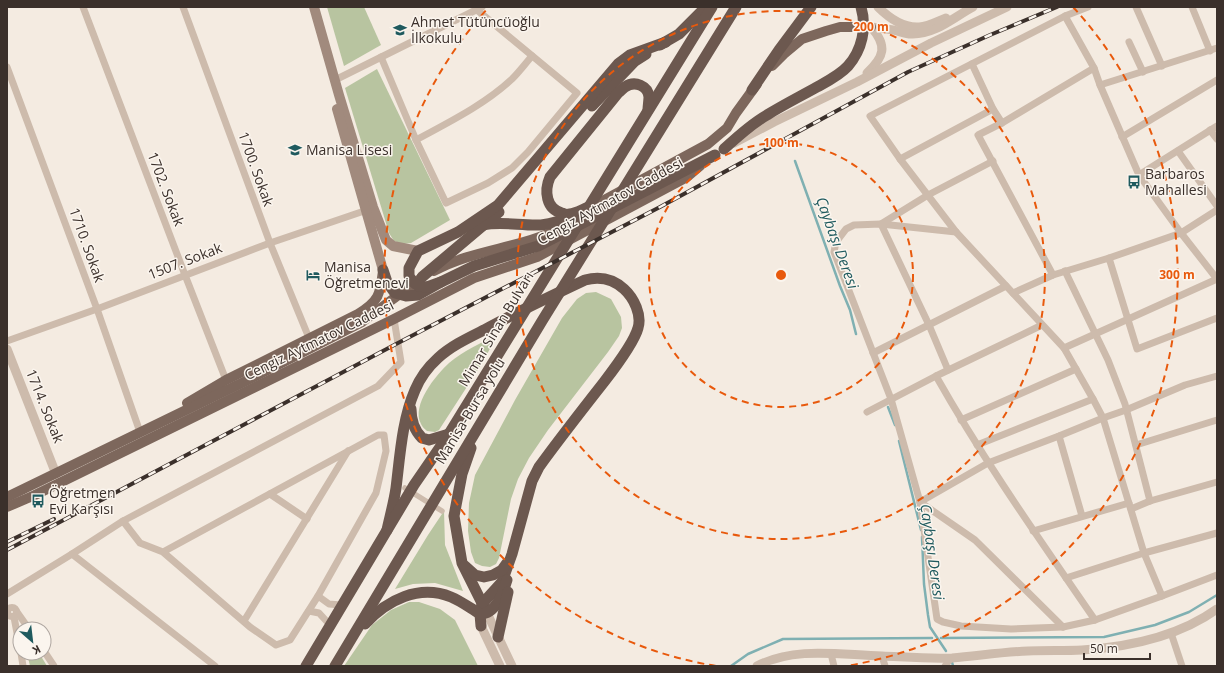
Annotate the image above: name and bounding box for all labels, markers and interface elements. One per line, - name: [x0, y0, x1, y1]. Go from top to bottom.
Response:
- place label: Ahmet Tütüncüoğlu İlkokulu: [411, 12, 540, 47]
- text: 200 m: [853, 18, 889, 35]
- school or university icon: Ahmet Tütüncüoğlu İlkokulu: [392, 22, 408, 38]
- street label: 1700. Sokak: [234, 129, 279, 209]
- text: 100 m: [763, 134, 799, 151]
- place label: Manisa Lisesi: [306, 140, 392, 159]
- school or university icon: Manisa Lisesi: [287, 142, 303, 158]
- street label: 1702. Sokak: [144, 149, 190, 229]
- street label: Cengiz Aytmatov Caddesi: [533, 152, 686, 249]
- place label: Barbaros Mahallesi: [1145, 164, 1207, 199]
- bus stop icon: Barbaros Mahallesi: [1126, 174, 1142, 190]
- water label: Çaybaşı Deresi: [812, 194, 864, 292]
- street label: 1710. Sokak: [65, 205, 110, 285]
- street label: 1507. Sokak: [145, 237, 225, 283]
- place label: Manisa Öğretmenevi: [324, 257, 409, 292]
- text: 300 m: [1159, 266, 1195, 283]
- hotel icon: Manisa Öğretmenevi: [305, 267, 321, 283]
- street label: Mimar Sinan Bulvarı: [454, 268, 538, 390]
- centre of rings: [774, 268, 788, 282]
- street label: Cengiz Aytmatov Caddesi: [241, 295, 397, 384]
- street label: Manisa-Bursa yolu: [430, 354, 509, 467]
- street label: 1714. Sokak: [22, 366, 69, 446]
- place label: Öğretmen Evi Karşısı: [49, 483, 115, 518]
- bus stop icon: Öğretmen Evi Karşısı: [30, 493, 46, 509]
- water label: Çaybaşı Deresi: [916, 503, 950, 601]
- north arrow: [12, 621, 52, 661]
- scale bar: [1084, 635, 1150, 661]
- text: 50 m: [1090, 640, 1118, 657]
- text: K: [30, 642, 44, 659]

